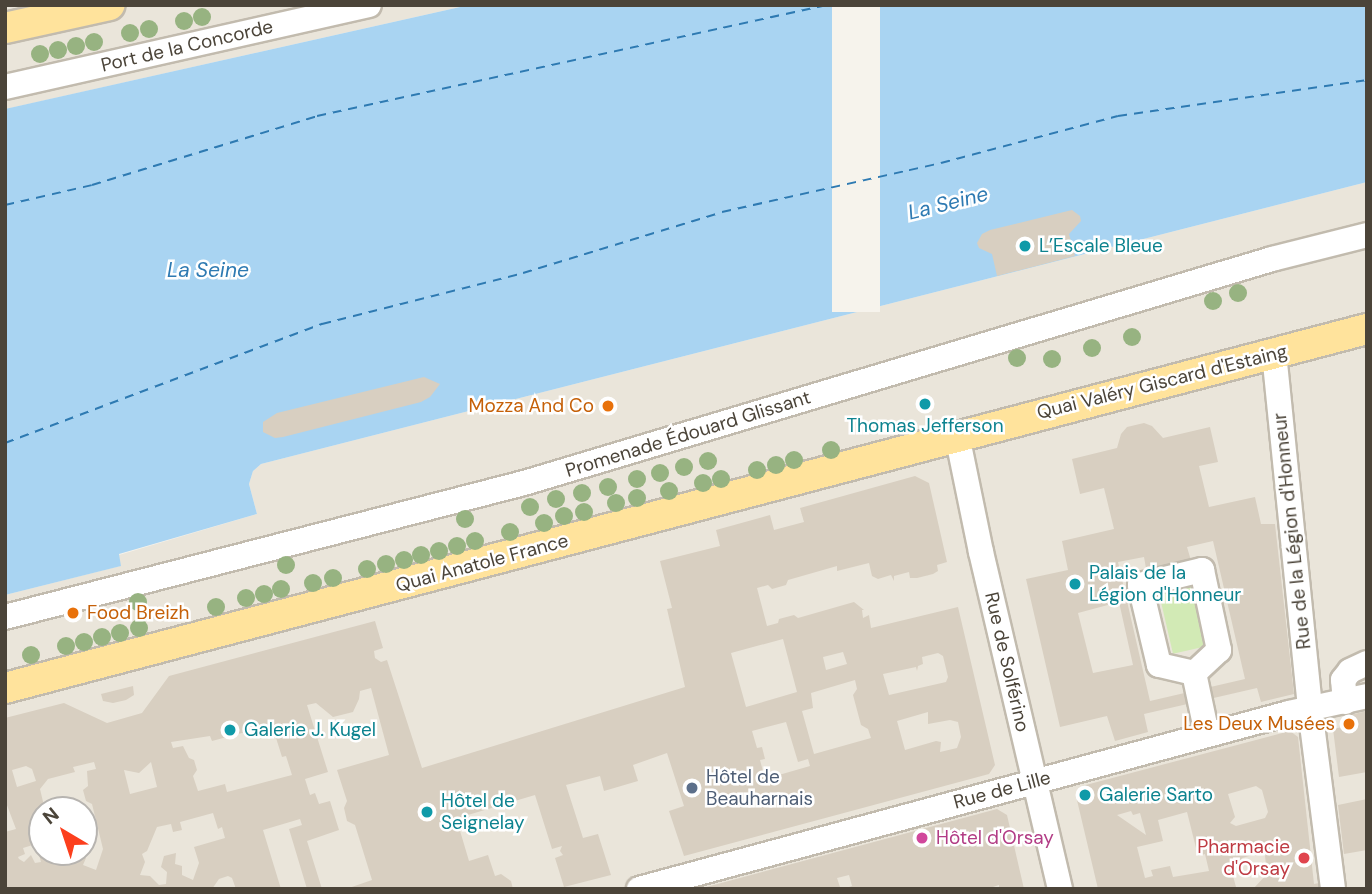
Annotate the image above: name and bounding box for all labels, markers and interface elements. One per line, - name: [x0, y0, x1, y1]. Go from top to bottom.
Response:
- street label: Port de la Concorde: [99, 15, 275, 77]
- water label: La Seine: [905, 181, 991, 225]
- place label: L’Escale Bleue: [1039, 235, 1163, 257]
- marker: L’Escale Bleue: [1017, 238, 1033, 254]
- water label: La Seine: [167, 257, 249, 283]
- street label: Quai Valéry Giscard d'Estaing: [1034, 340, 1290, 424]
- street label: Promenade Édouard Glissant: [563, 386, 813, 482]
- place label: Mozza And Co: [469, 395, 594, 417]
- marker: Thomas Jefferson: [917, 396, 933, 412]
- marker: Mozza And Co: [600, 398, 616, 414]
- street label: Rue de la Légion d'Honneur: [1268, 412, 1316, 650]
- place label: Thomas Jefferson: [846, 415, 1004, 437]
- street label: Quai Anatole France: [393, 529, 571, 597]
- place label: Palais de la Légion d'Honneur: [1089, 562, 1241, 606]
- marker: Palais de la Légion d'Honneur: [1067, 576, 1083, 592]
- street label: Rue de Solférino: [980, 590, 1034, 734]
- place label: Food Breizh: [87, 602, 189, 624]
- marker: Food Breizh: [65, 605, 81, 621]
- place label: Les Deux Musées: [1183, 713, 1335, 735]
- marker: Les Deux Musées: [1341, 716, 1357, 732]
- place label: Galerie J. Kugel: [244, 719, 376, 741]
- marker: Galerie J. Kugel: [222, 722, 238, 738]
- place label: Hôtel de Beauharnais: [706, 766, 813, 810]
- street label: Rue de Lille: [951, 766, 1053, 814]
- marker: Hôtel de Beauharnais: [684, 780, 700, 796]
- place label: Galerie Sarto: [1099, 784, 1213, 806]
- marker: Galerie Sarto: [1077, 787, 1093, 803]
- place label: Hôtel de Seignelay: [441, 790, 525, 834]
- north arrow: [28, 796, 98, 866]
- text: N: [37, 802, 64, 830]
- marker: Hôtel de Seignelay: [419, 804, 435, 820]
- place label: Hôtel d'Orsay: [936, 827, 1054, 849]
- marker: Hôtel d'Orsay: [914, 830, 930, 846]
- place label: Pharmacie d'Orsay: [1197, 836, 1290, 880]
- marker: Pharmacie d'Orsay: [1296, 850, 1312, 866]

